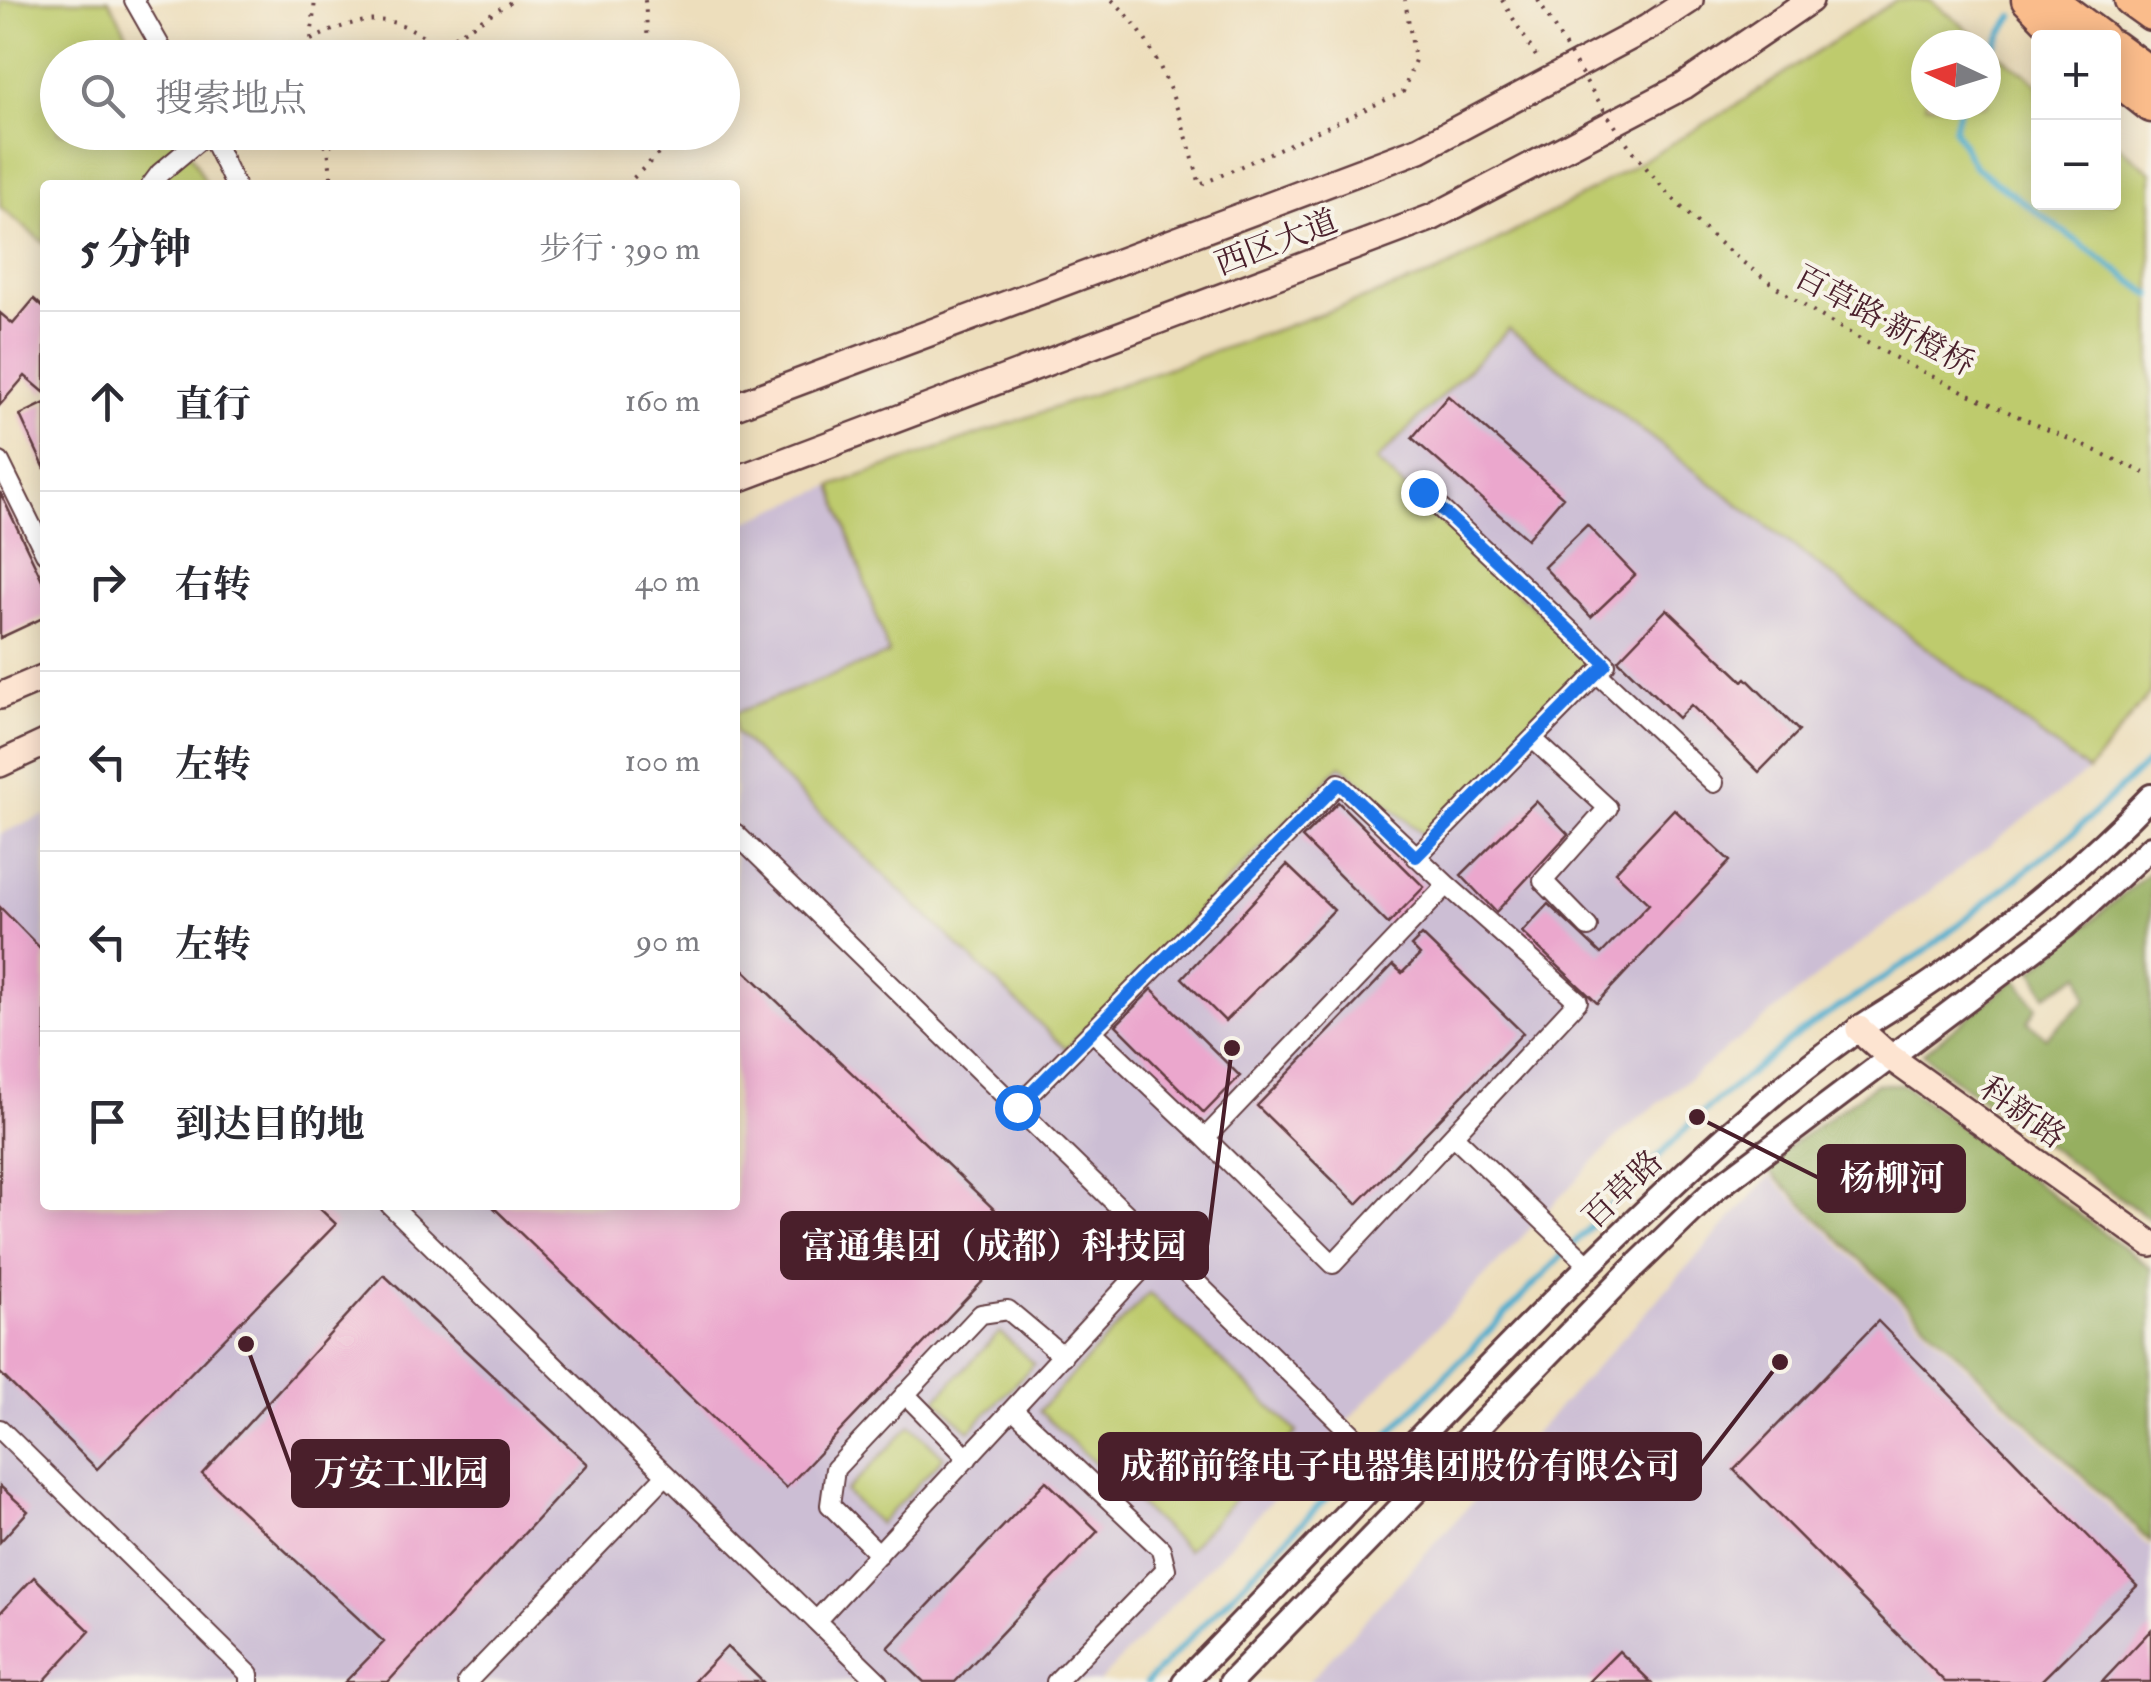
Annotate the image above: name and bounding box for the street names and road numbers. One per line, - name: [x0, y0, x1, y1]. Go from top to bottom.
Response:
- street label: 西区大道: [1209, 201, 1343, 285]
- street label: 百草路·新橙桥: [1788, 257, 1981, 385]
- street label: 科新路: [1972, 1068, 2073, 1157]
- street label: 百草路: [1574, 1142, 1671, 1237]

